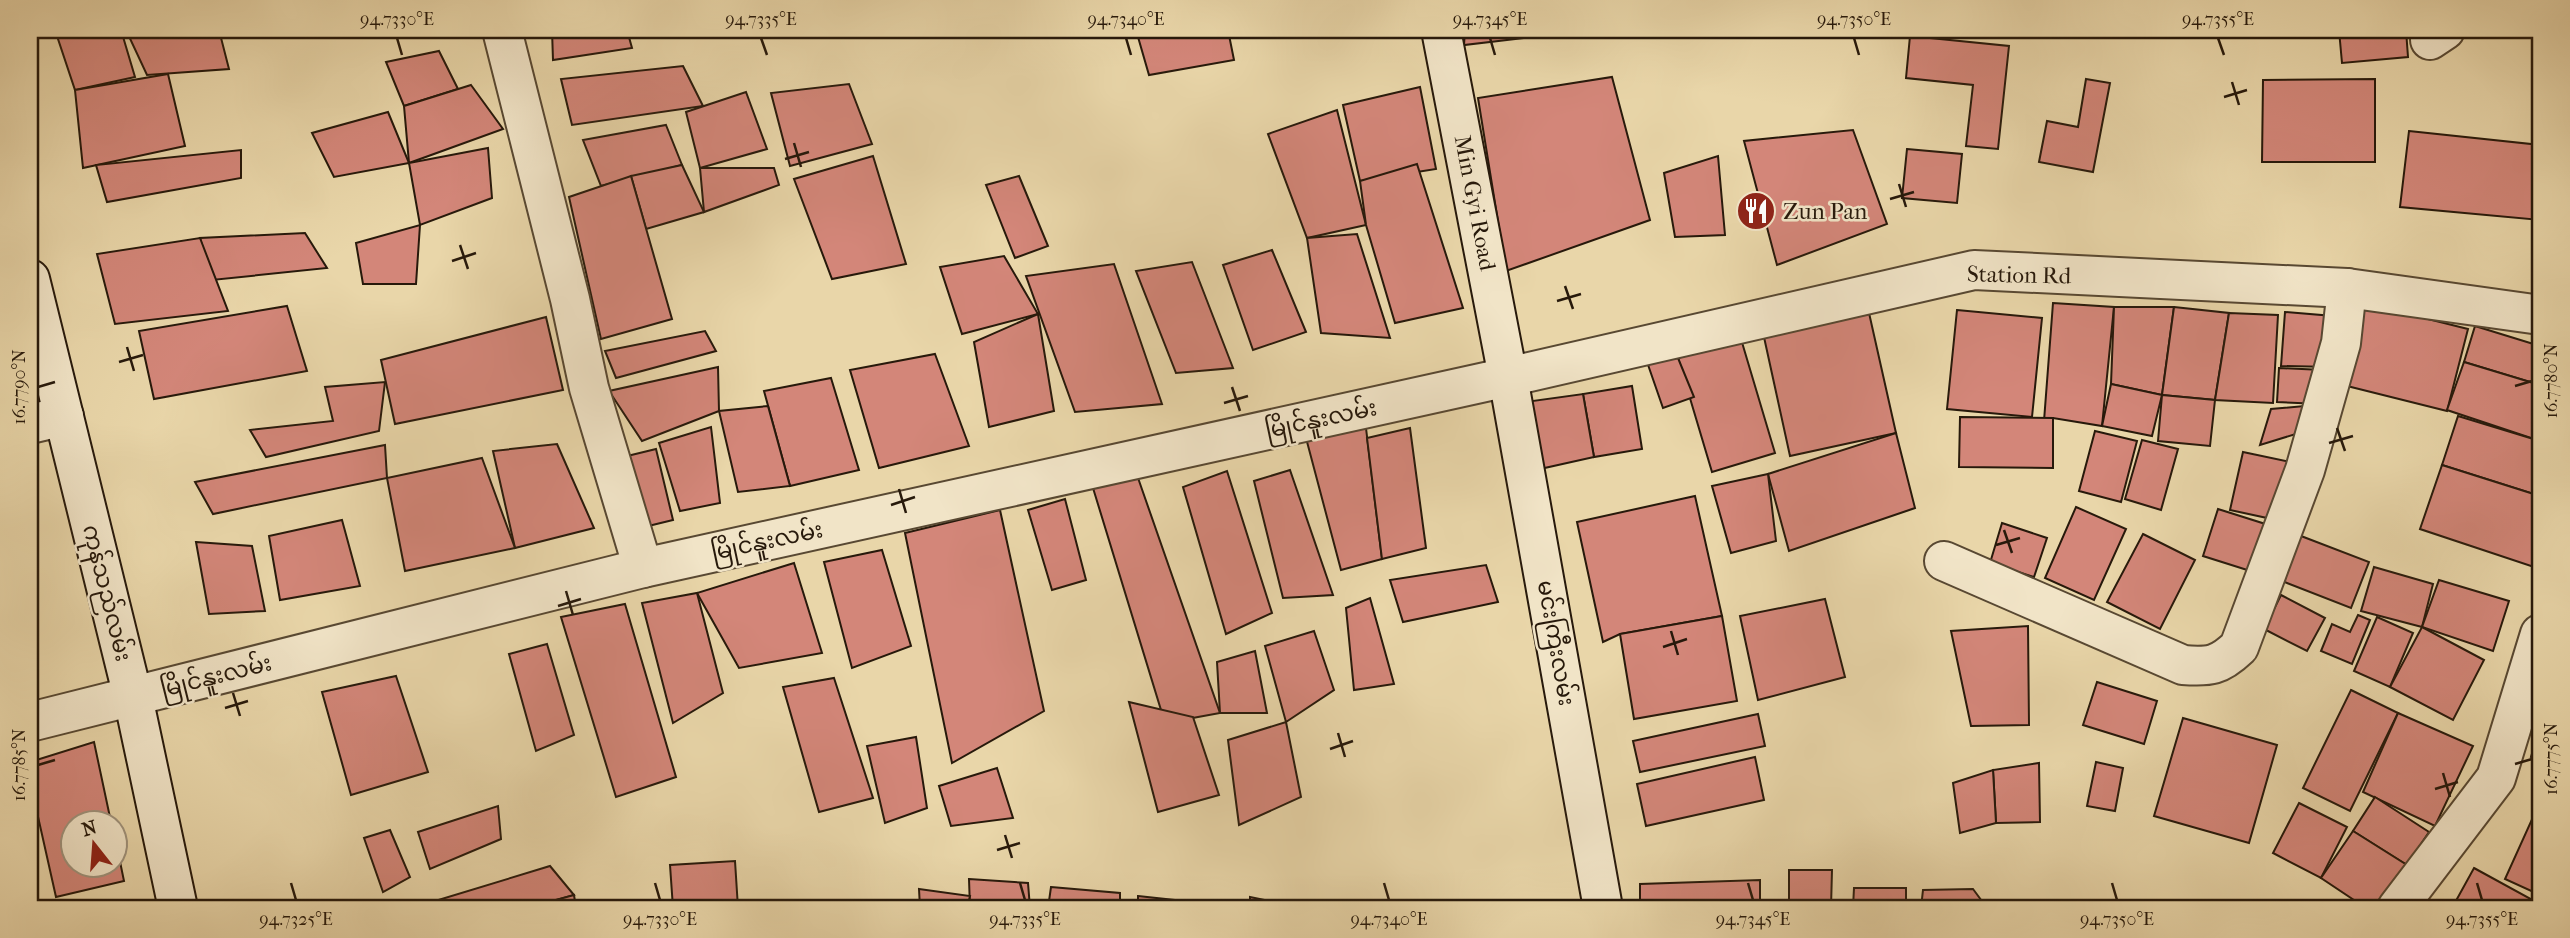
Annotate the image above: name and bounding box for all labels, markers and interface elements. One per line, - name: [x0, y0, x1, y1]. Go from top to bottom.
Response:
- text: 94.7330°E: [360, 9, 434, 30]
- text: 94.7335°E: [725, 9, 797, 30]
- text: 94.7340°E: [1087, 9, 1165, 30]
- text: 94.7345°E: [1453, 9, 1527, 30]
- text: 94.7350°E: [1817, 9, 1891, 30]
- text: 94.7355°E: [2182, 9, 2254, 30]
- street label: Min Gyi Road: [1449, 133, 1501, 273]
- restaurant icon: Zun Pan: [1735, 190, 1777, 232]
- place label: Zun Pan: [1783, 198, 1868, 225]
- street label: Station Rd: [1967, 261, 2072, 289]
- text: 16.7780°N: [2541, 343, 2562, 419]
- text: 16.7790°N: [9, 349, 30, 425]
- street label: မြိုင်နူးလမ်း: [1262, 391, 1380, 449]
- street label: မြိုင်နူးလမ်း: [708, 513, 826, 571]
- street label: ကုန်သည်လမ်း: [72, 521, 140, 665]
- street label: မင်းကြီးလမ်း: [1527, 578, 1583, 709]
- street label: မြိုင်နူးလမ်း: [157, 646, 276, 708]
- text: 16.7775°N: [2541, 722, 2562, 795]
- text: 16.7785°N: [9, 728, 30, 801]
- north arrow: [60, 808, 130, 878]
- text: N: [79, 816, 100, 841]
- text: 94.7325°E: [259, 909, 333, 930]
- text: 94.7330°E: [623, 909, 697, 930]
- text: 94.7335°E: [989, 909, 1061, 930]
- text: 94.7340°E: [1350, 909, 1428, 930]
- text: 94.7345°E: [1716, 909, 1790, 930]
- text: 94.7350°E: [2080, 909, 2154, 930]
- text: 94.7355°E: [2446, 909, 2518, 930]

